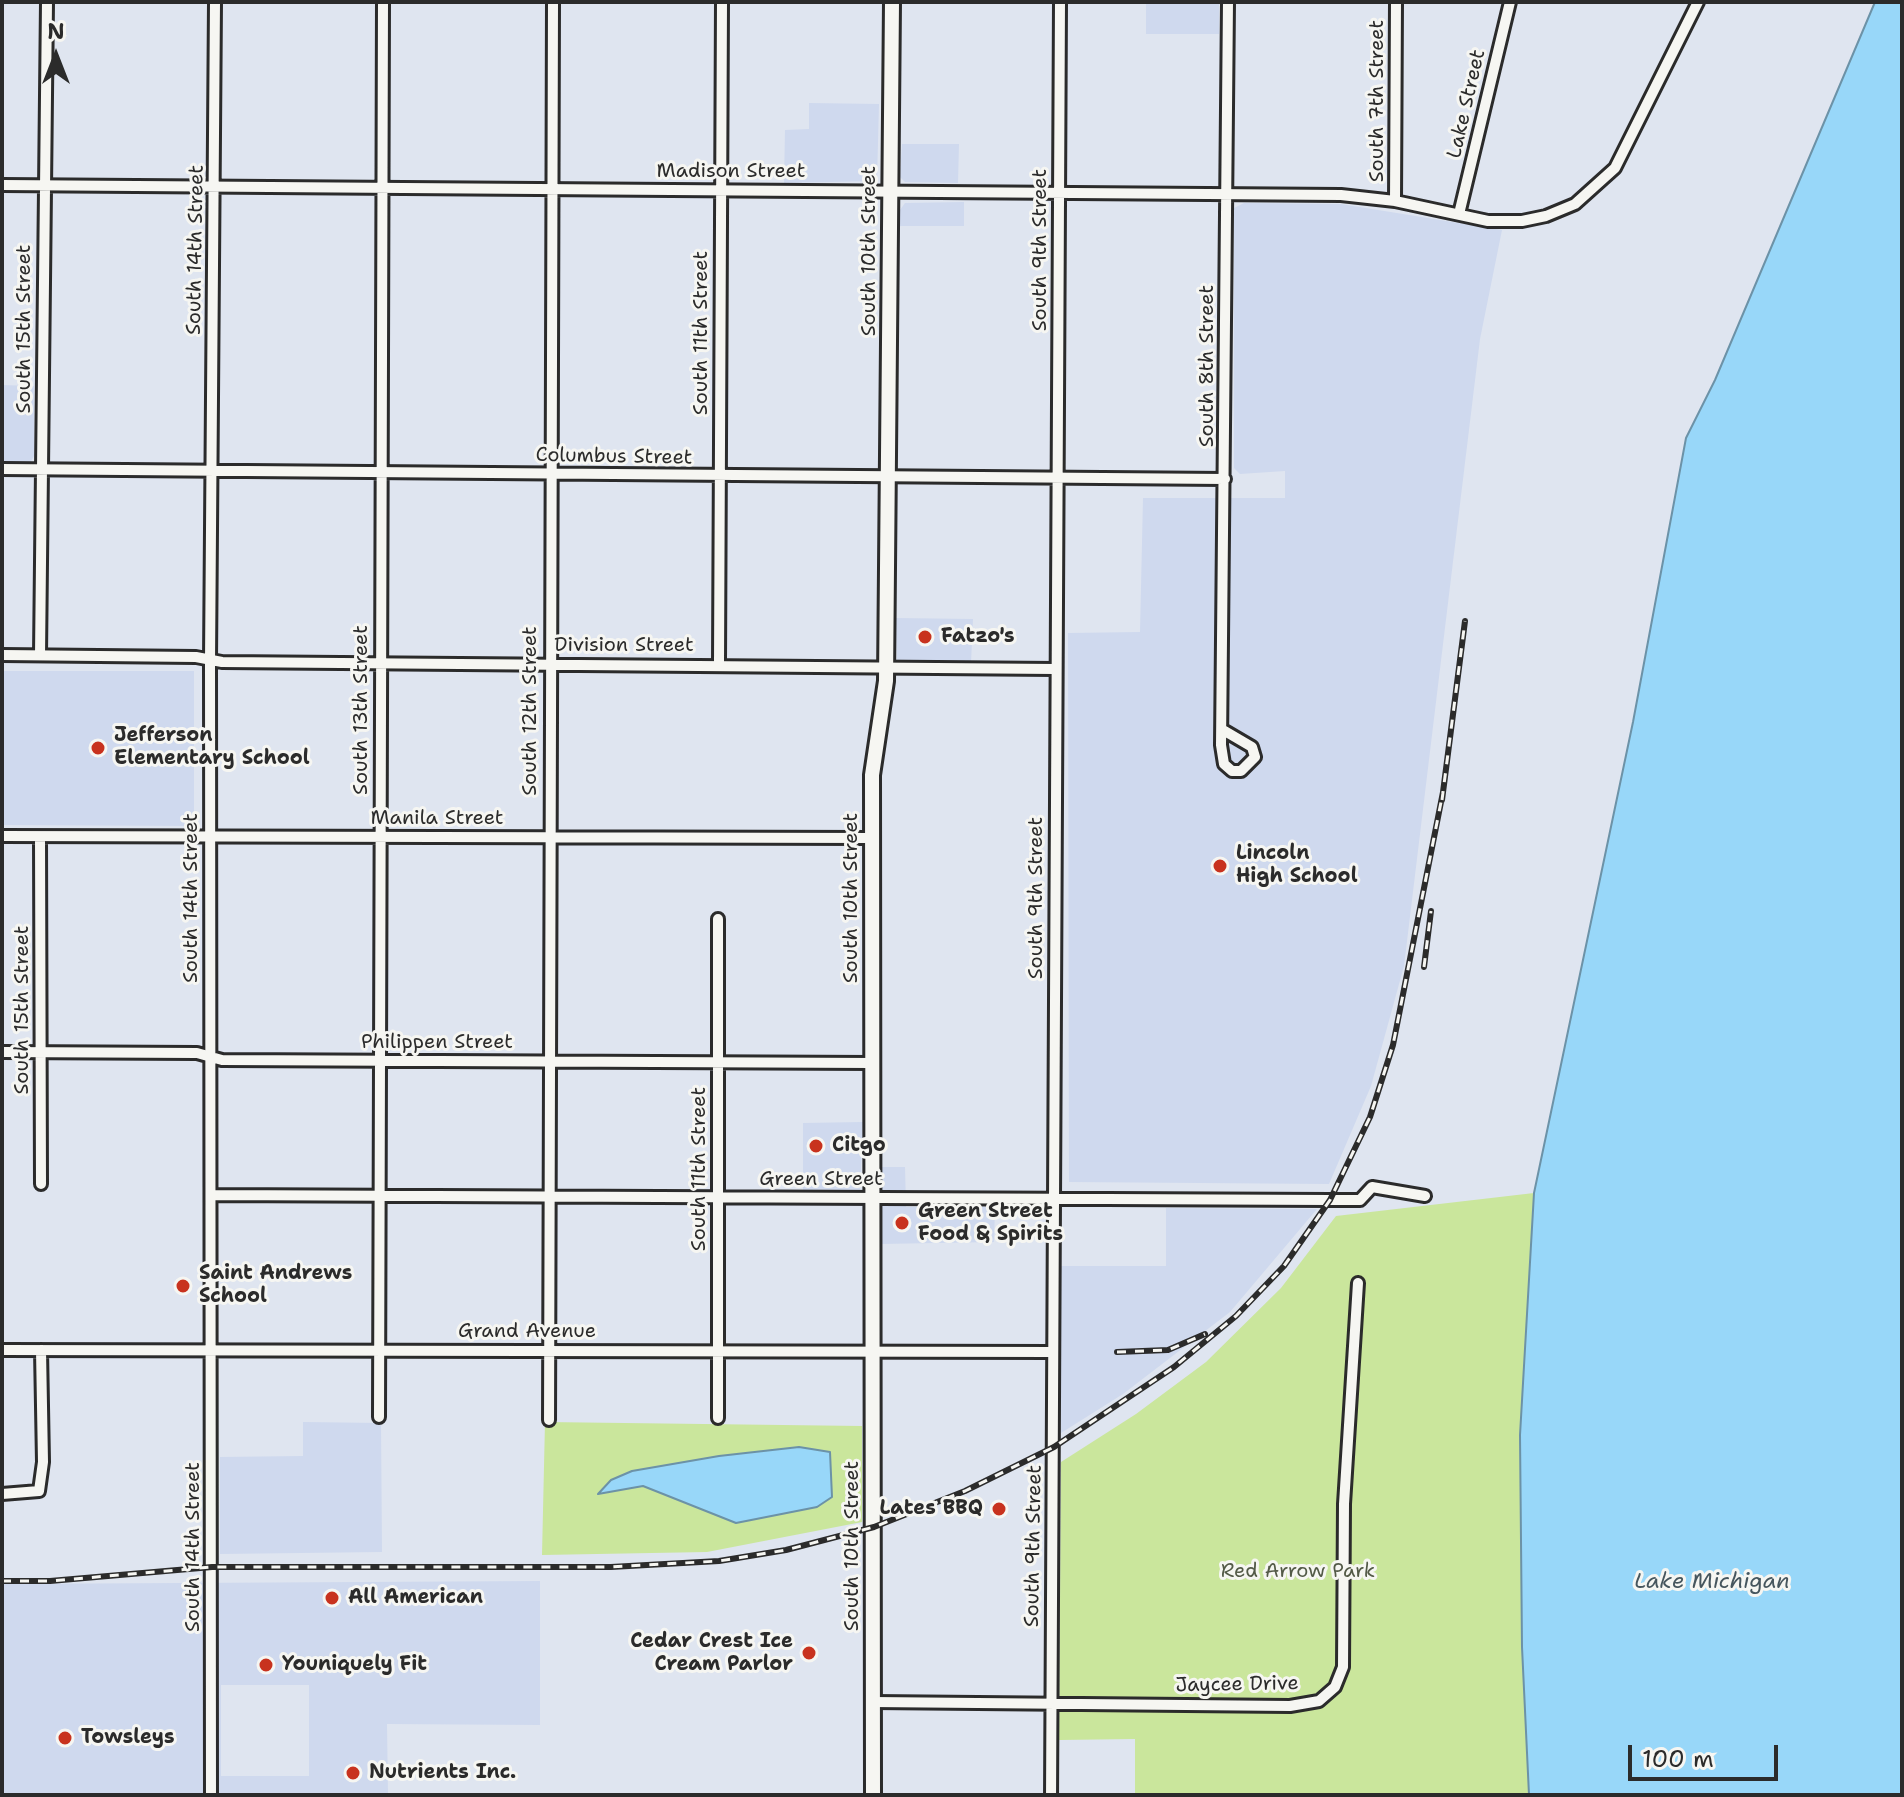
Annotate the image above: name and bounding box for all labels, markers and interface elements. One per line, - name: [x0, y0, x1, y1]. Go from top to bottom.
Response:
- north arrow: [16, 16, 96, 96]
- text: N: [47, 17, 65, 46]
- street label: South 7th Street: [1366, 20, 1390, 182]
- street label: Lake Street: [1443, 47, 1491, 161]
- street label: Madison Street: [657, 160, 805, 184]
- street label: South 14th Street: [183, 165, 209, 335]
- street label: South 10th Street: [858, 166, 882, 336]
- street label: South 9th Street: [1029, 169, 1053, 331]
- street label: South 15th Street: [13, 245, 37, 413]
- street label: South 11th Street: [690, 251, 714, 415]
- street label: South 8th Street: [1196, 285, 1220, 447]
- street label: Columbus Street: [535, 444, 693, 470]
- street label: South 13th Street: [350, 625, 374, 795]
- place label: Fatzo's: [941, 625, 1014, 649]
- street label: South 12th Street: [519, 626, 543, 796]
- marker: Fatzo's: [916, 628, 934, 646]
- street label: Division Street: [554, 634, 694, 658]
- place label: Jefferson Elementary School: [114, 724, 310, 771]
- marker: Jefferson Elementary School: [89, 739, 107, 757]
- street label: Manila Street: [370, 807, 504, 831]
- street label: South 14th Street: [180, 813, 204, 983]
- street label: South 10th Street: [840, 813, 864, 983]
- street label: South 9th Street: [1025, 817, 1049, 979]
- place label: Lincoln High School: [1236, 842, 1358, 889]
- marker: Lincoln High School: [1211, 857, 1229, 875]
- street label: South 15th Street: [11, 926, 35, 1094]
- street label: Philippen Street: [361, 1031, 513, 1055]
- street label: South 11th Street: [688, 1087, 712, 1251]
- place label: Citgo: [832, 1134, 886, 1158]
- marker: Citgo: [807, 1137, 825, 1155]
- street label: Green Street: [759, 1168, 883, 1192]
- place label: Green Street Food & Spirits: [918, 1200, 1063, 1247]
- marker: Green Street Food & Spirits: [893, 1214, 911, 1232]
- place label: Saint Andrews School: [199, 1262, 352, 1309]
- marker: Saint Andrews School: [174, 1277, 192, 1295]
- street label: Grand Avenue: [458, 1320, 596, 1344]
- street label: South 10th Street: [841, 1461, 865, 1631]
- street label: South 14th Street: [182, 1462, 206, 1632]
- street label: South 9th Street: [1021, 1465, 1047, 1627]
- place label: Lates BBQ: [880, 1497, 983, 1521]
- marker: Lates BBQ: [990, 1500, 1008, 1518]
- park label: Red Arrow Park: [1221, 1560, 1375, 1584]
- water label: Lake Michigan: [1634, 1569, 1790, 1595]
- place label: All American: [348, 1586, 483, 1610]
- marker: All American: [323, 1589, 341, 1607]
- place label: Cedar Crest Ice Cream Parlor: [630, 1630, 793, 1677]
- marker: Cedar Crest Ice Cream Parlor: [800, 1644, 818, 1662]
- place label: Youniquely Fit: [282, 1653, 427, 1677]
- marker: Youniquely Fit: [257, 1656, 275, 1674]
- street label: Jaycee Drive: [1175, 1672, 1299, 1698]
- place label: Towsleys: [81, 1726, 175, 1750]
- marker: Towsleys: [56, 1729, 74, 1747]
- scale bar: [1632, 1729, 1782, 1779]
- text: 100 m: [1642, 1743, 1714, 1775]
- place label: Nutrients Inc.: [369, 1761, 516, 1785]
- marker: Nutrients Inc.: [344, 1764, 362, 1782]

